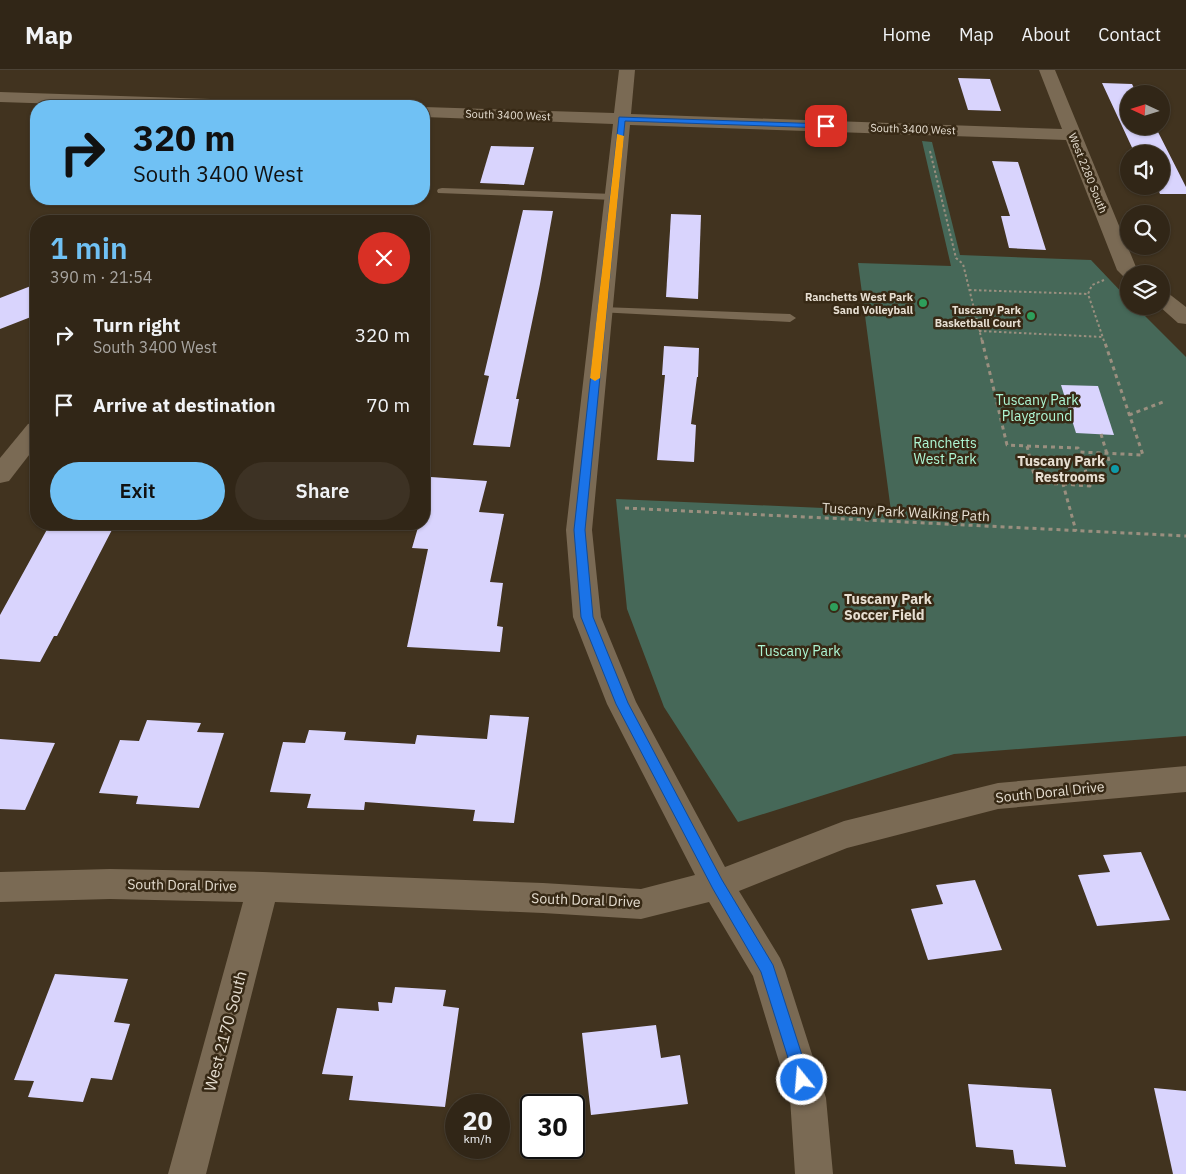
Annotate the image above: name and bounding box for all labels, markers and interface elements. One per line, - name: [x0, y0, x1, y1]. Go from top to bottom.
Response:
- text: Map: [25, 19, 73, 51]
- text: Home: [883, 23, 931, 46]
- text: Map: [959, 23, 994, 46]
- text: About: [1022, 23, 1070, 46]
- text: Contact: [1098, 23, 1161, 46]
- north arrow: [1120, 85, 1170, 135]
- map controls: [1120, 85, 1170, 315]
- pin: [805, 105, 847, 147]
- street label: South 3400 West: [465, 107, 551, 123]
- icon: arrive: [812, 112, 840, 140]
- text: 320 m: [133, 115, 236, 161]
- icon: right: [50, 120, 115, 185]
- street label: South 3400 West: [870, 121, 956, 137]
- street label: West 2280 South: [1066, 131, 1110, 215]
- button: sound: [1120, 145, 1170, 195]
- text: South 3400 West: [133, 159, 304, 188]
- button: search: [1120, 205, 1170, 255]
- text: 1 min: [50, 228, 128, 267]
- button: close: [358, 232, 410, 284]
- button: layers: [1120, 265, 1170, 315]
- text: 390 m · 21:54: [50, 267, 152, 287]
- place label: Ranchetts West Park Sand Volleyball: [805, 290, 914, 317]
- marker: Ranchetts West Park Sand Volleyball: [917, 297, 929, 309]
- place label: Tuscany Park Basketball Court: [935, 303, 1022, 330]
- marker: Tuscany Park Basketball Court: [1025, 310, 1037, 322]
- text: Turn right: [93, 313, 180, 337]
- icon: right: [50, 321, 78, 349]
- text: 320 m: [355, 323, 410, 347]
- text: South 3400 West: [93, 337, 217, 357]
- icon: arrive: [50, 391, 78, 419]
- park label: Tuscany Park Playground: [995, 391, 1079, 425]
- text: Arrive at destination: [93, 393, 276, 417]
- text: 70 m: [366, 393, 410, 417]
- park label: Ranchetts West Park: [913, 434, 977, 468]
- place label: Tuscany Park Restrooms: [1017, 452, 1106, 486]
- button: Exit: [50, 462, 225, 520]
- button: Share: [235, 462, 410, 520]
- marker: Tuscany Park Restrooms: [1109, 463, 1121, 475]
- street label: Tuscany Park Walking Path: [822, 499, 990, 525]
- place label: Tuscany Park Soccer Field: [844, 590, 933, 624]
- marker: Tuscany Park Soccer Field: [828, 601, 840, 613]
- park label: Tuscany Park: [757, 642, 841, 660]
- street label: South Doral Drive: [995, 777, 1106, 807]
- street label: South Doral Drive: [127, 875, 237, 895]
- street label: South Doral Drive: [531, 889, 641, 911]
- street label: West 2170 South: [199, 968, 251, 1094]
- position arrow: [775, 1053, 827, 1105]
- speed limit sign: 30: [520, 1094, 585, 1159]
- text: 20: [462, 1104, 493, 1137]
- text: km/h: [463, 1131, 492, 1146]

